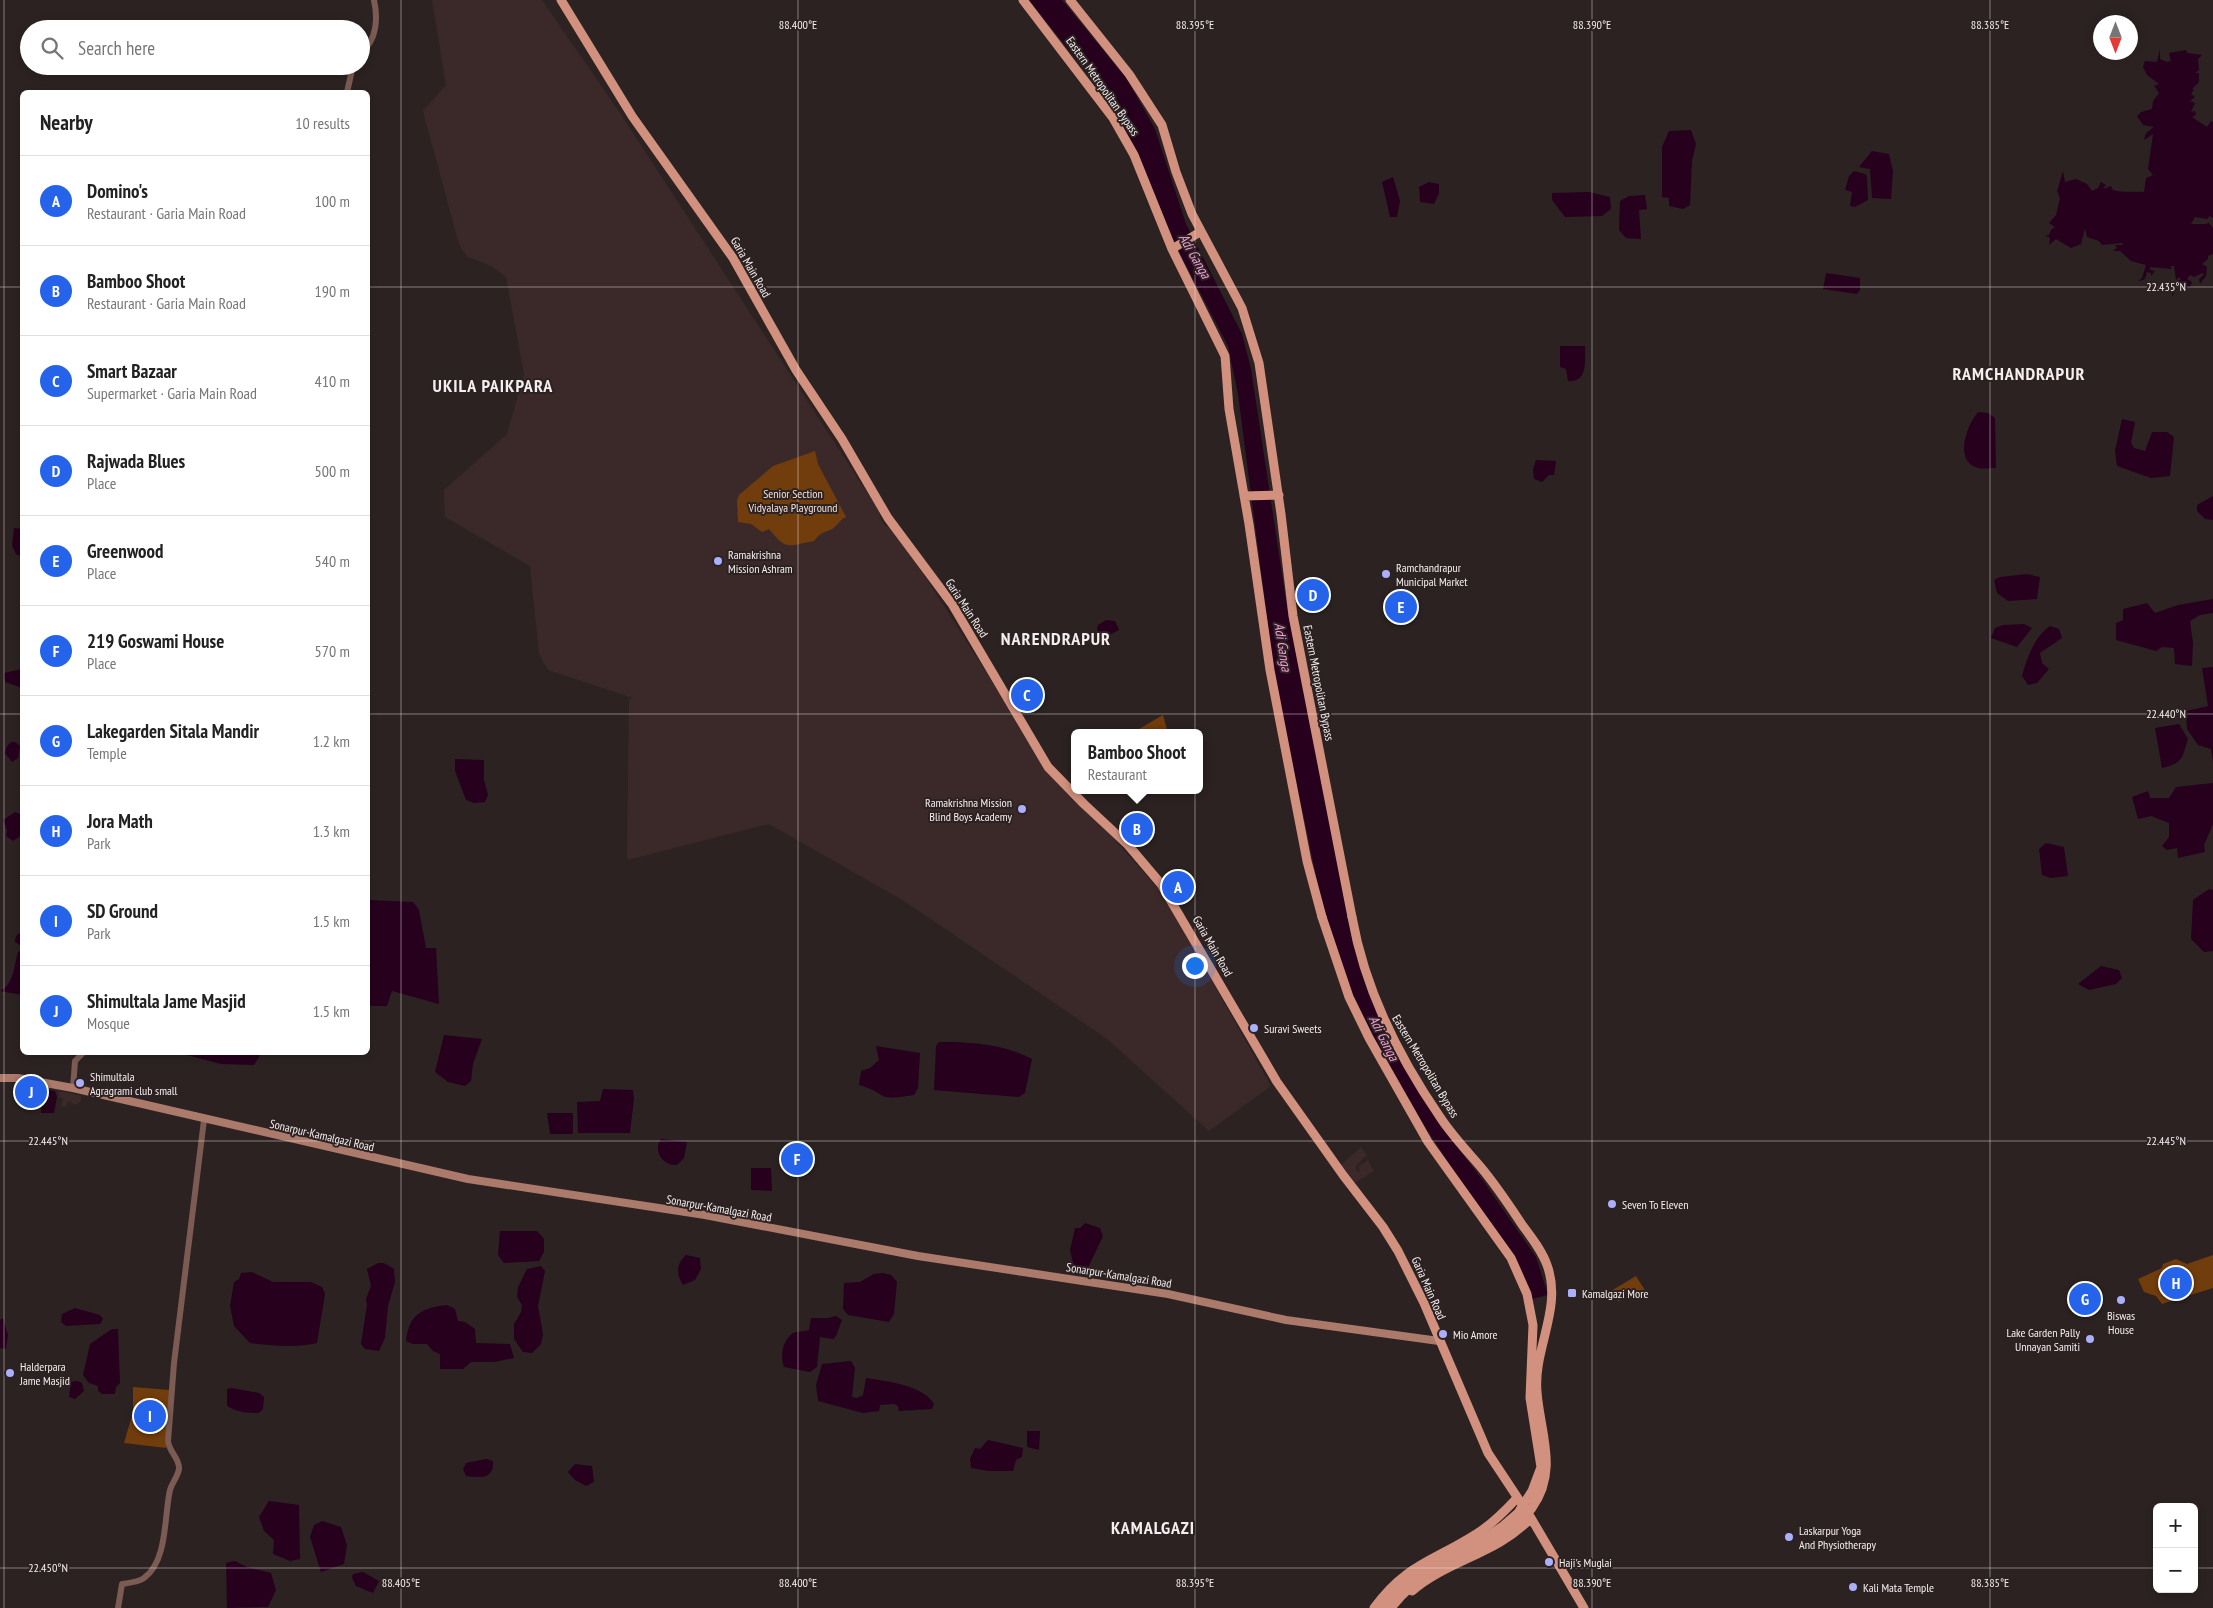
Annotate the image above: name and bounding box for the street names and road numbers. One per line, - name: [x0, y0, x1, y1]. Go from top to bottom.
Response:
- street label: Eastern Metropolitan Bypass: [1063, 34, 1143, 138]
- street label: Garia Main Road: [728, 234, 774, 300]
- street label: Garia Main Road: [942, 576, 992, 640]
- street label: Eastern Metropolitan Bypass: [1300, 624, 1338, 742]
- street label: Garia Main Road: [1190, 913, 1236, 979]
- street label: Eastern Metropolitan Bypass: [1389, 1012, 1463, 1120]
- street label: Sonarpur-Kamalgazi Road: [268, 1116, 376, 1154]
- street label: Sonarpur-Kamalgazi Road: [665, 1191, 773, 1225]
- street label: Garia Main Road: [1408, 1254, 1450, 1322]
- street label: Sonarpur-Kamalgazi Road: [1065, 1259, 1173, 1291]

